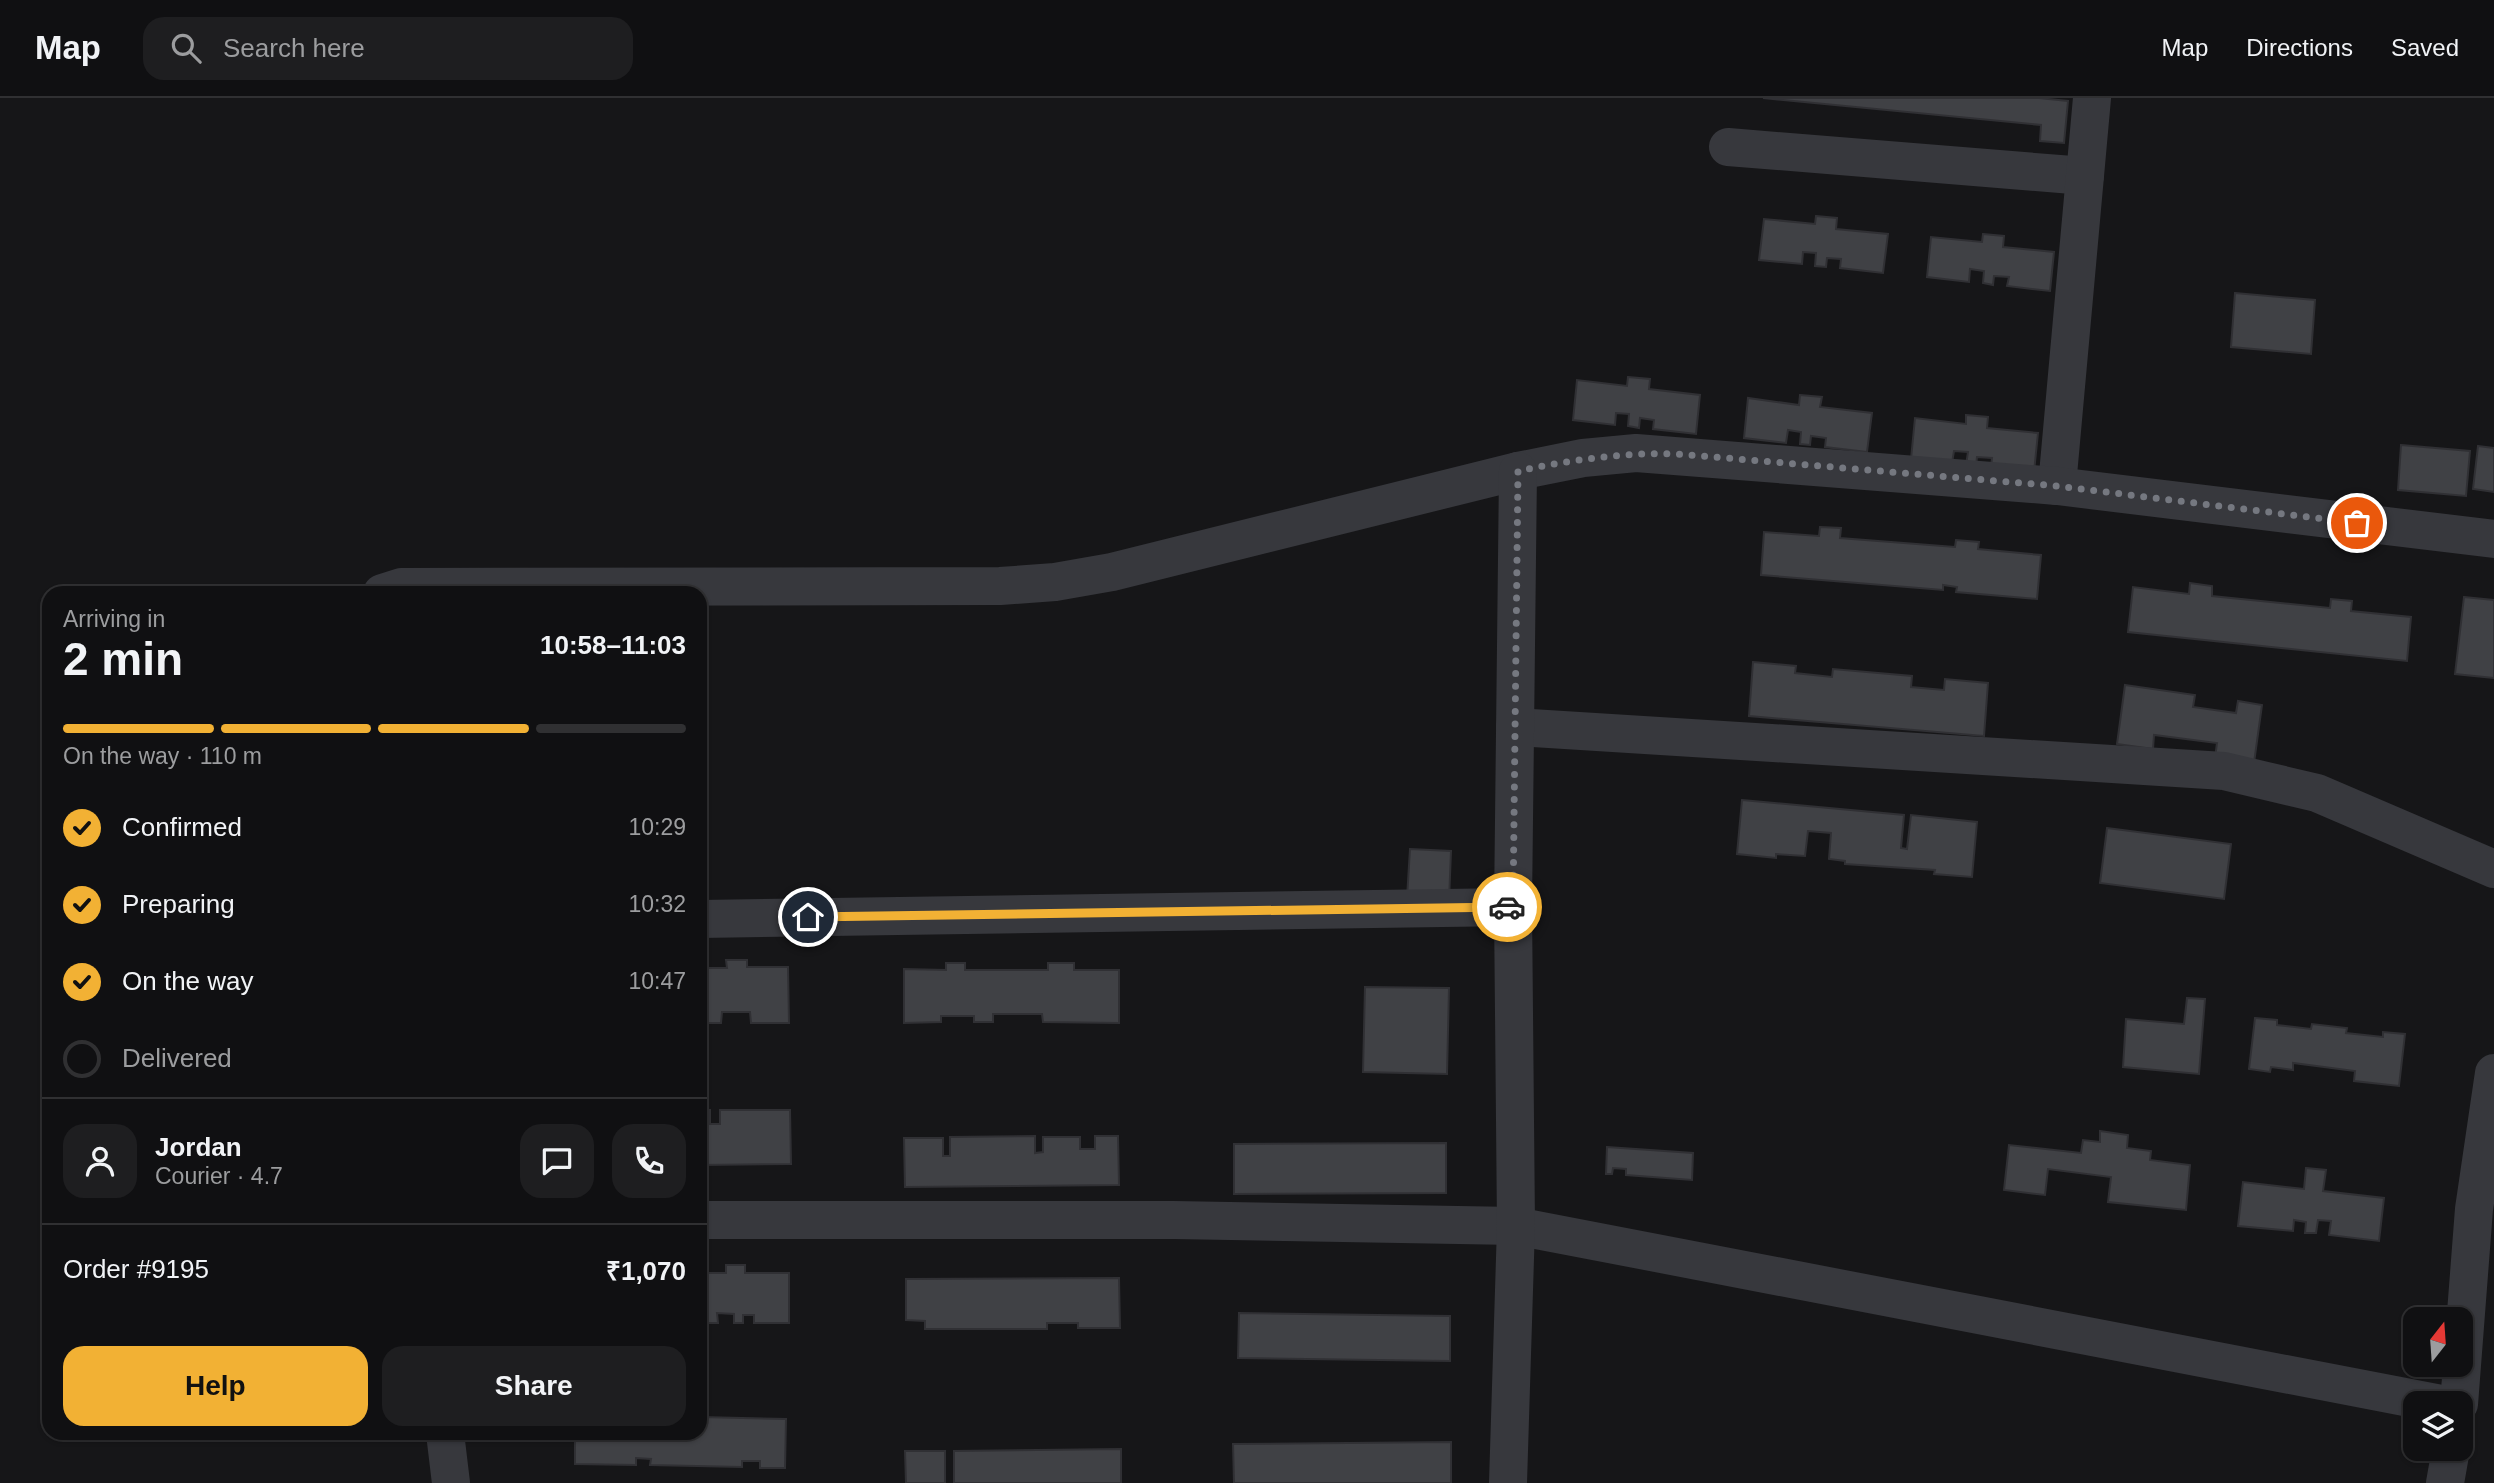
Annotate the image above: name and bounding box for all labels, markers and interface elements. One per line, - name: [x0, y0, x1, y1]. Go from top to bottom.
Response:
- search box: [143, 17, 633, 80]
- text: Map: [35, 29, 101, 66]
- icon: search: [167, 29, 205, 67]
- text: Search here: [223, 33, 365, 63]
- text: Map: [2162, 34, 2208, 61]
- text: Directions: [2246, 34, 2353, 61]
- text: Saved: [2391, 34, 2459, 61]
- pin: [2327, 493, 2387, 553]
- icon: bag: [2338, 504, 2376, 542]
- text: Arriving in: [63, 606, 165, 632]
- text: 10:58–11:03: [540, 630, 686, 660]
- text: 2 min: [63, 633, 183, 685]
- text: On the way · 110 m: [63, 743, 262, 769]
- icon: check: [63, 809, 101, 847]
- text: Confirmed: [122, 812, 242, 842]
- text: 10:29: [628, 814, 686, 840]
- courier: [1472, 872, 1542, 942]
- icon: check: [63, 886, 101, 924]
- pin: [778, 887, 838, 947]
- icon: car: [1488, 888, 1526, 926]
- text: Preparing: [122, 889, 235, 919]
- text: 10:32: [628, 891, 686, 917]
- icon: home: [789, 898, 827, 936]
- icon: check: [63, 963, 101, 1001]
- text: On the way: [122, 966, 254, 996]
- text: 10:47: [628, 968, 686, 994]
- text: Delivered: [122, 1043, 232, 1073]
- button: person: [63, 1124, 137, 1198]
- button: chat: [520, 1124, 594, 1198]
- button: phone: [612, 1124, 686, 1198]
- text: Jordan: [155, 1132, 242, 1162]
- text: Courier · 4.7: [155, 1163, 283, 1189]
- text: Order #9195: [63, 1254, 209, 1284]
- text: ₹1,070: [606, 1256, 686, 1286]
- north arrow: [2403, 1307, 2473, 1377]
- map controls: [2403, 1307, 2473, 1461]
- button: Help: [63, 1346, 368, 1426]
- button: Share: [382, 1346, 686, 1426]
- button: layers: [2403, 1391, 2473, 1461]

